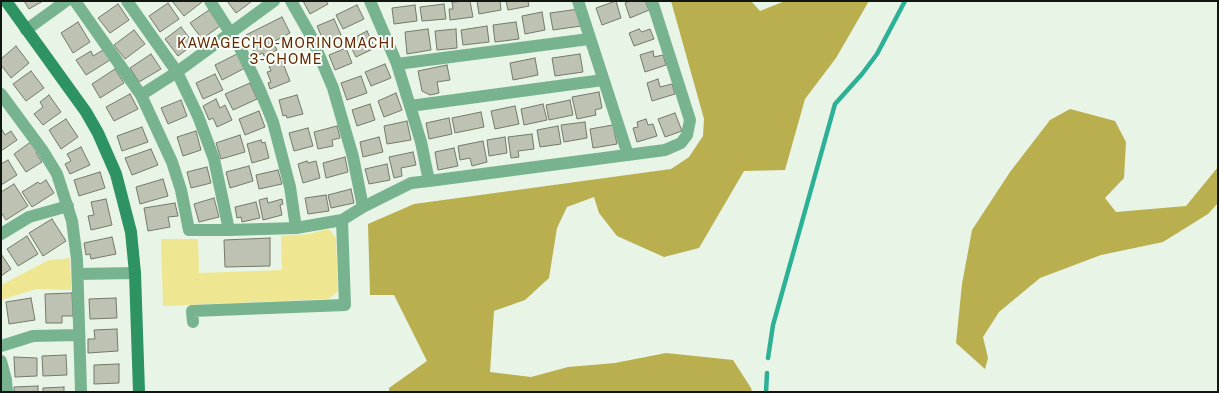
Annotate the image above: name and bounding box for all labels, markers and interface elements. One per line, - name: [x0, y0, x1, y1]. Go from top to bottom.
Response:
- district label: KAWAGECHO-MORINOMACHI 3-CHOME: [177, 36, 395, 68]

